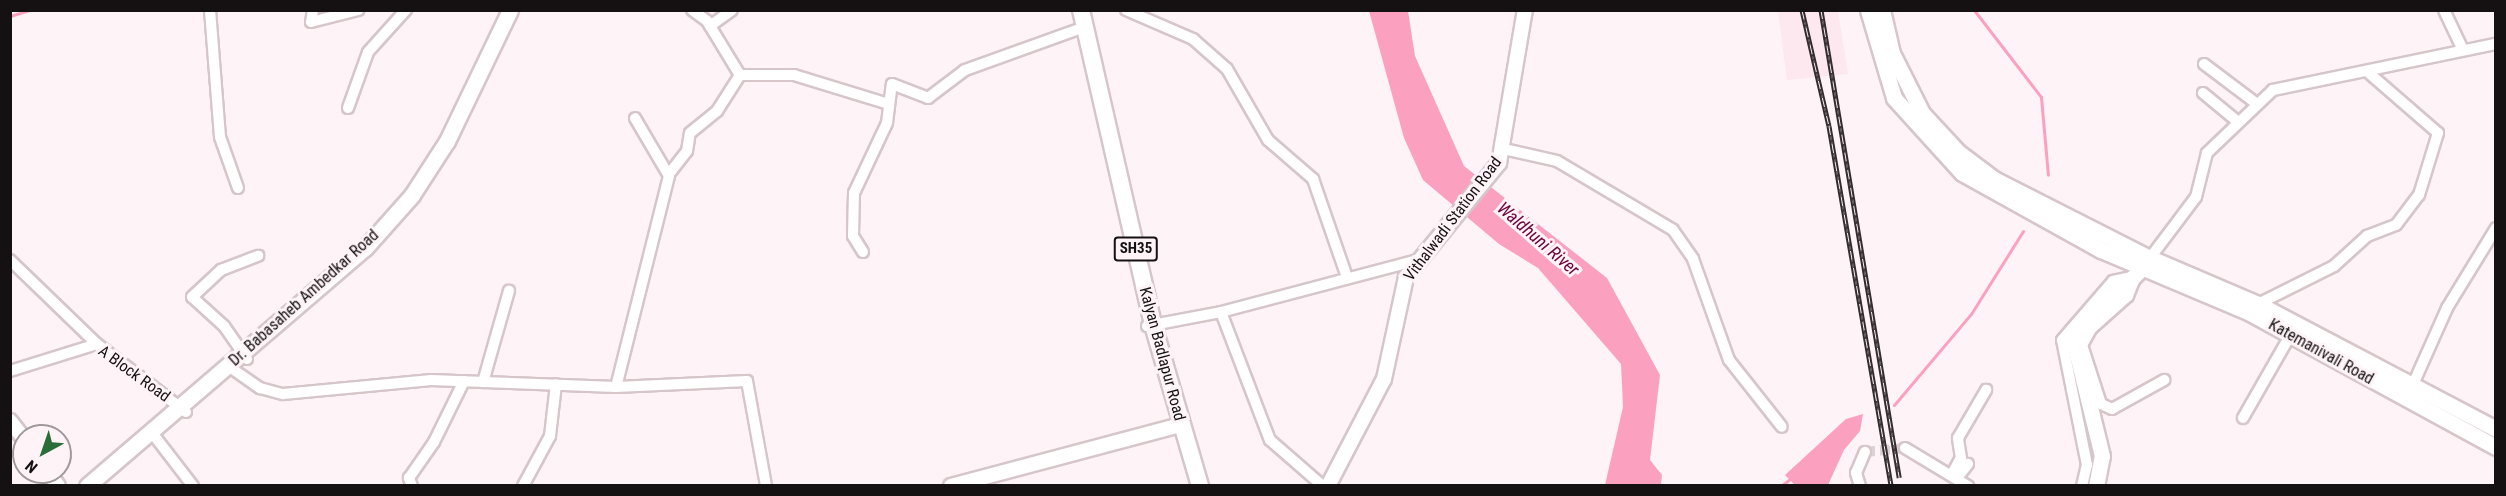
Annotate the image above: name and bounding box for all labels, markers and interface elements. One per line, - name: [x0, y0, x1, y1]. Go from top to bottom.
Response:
- street label: Vithalwadi Station Road: [1400, 153, 1506, 285]
- water label: Waldhuni River: [1493, 198, 1583, 280]
- street label: Dr. Babasaheb Ambedkar Road: [225, 226, 383, 370]
- road number: SH35: [1114, 237, 1158, 261]
- street label: Kalyan Badlapur Road: [1135, 285, 1189, 423]
- street label: Katemanivali Road: [2265, 315, 2377, 389]
- street label: A Block Road: [94, 342, 174, 406]
- north arrow: [12, 424, 72, 484]
- text: N: [22, 456, 41, 477]

